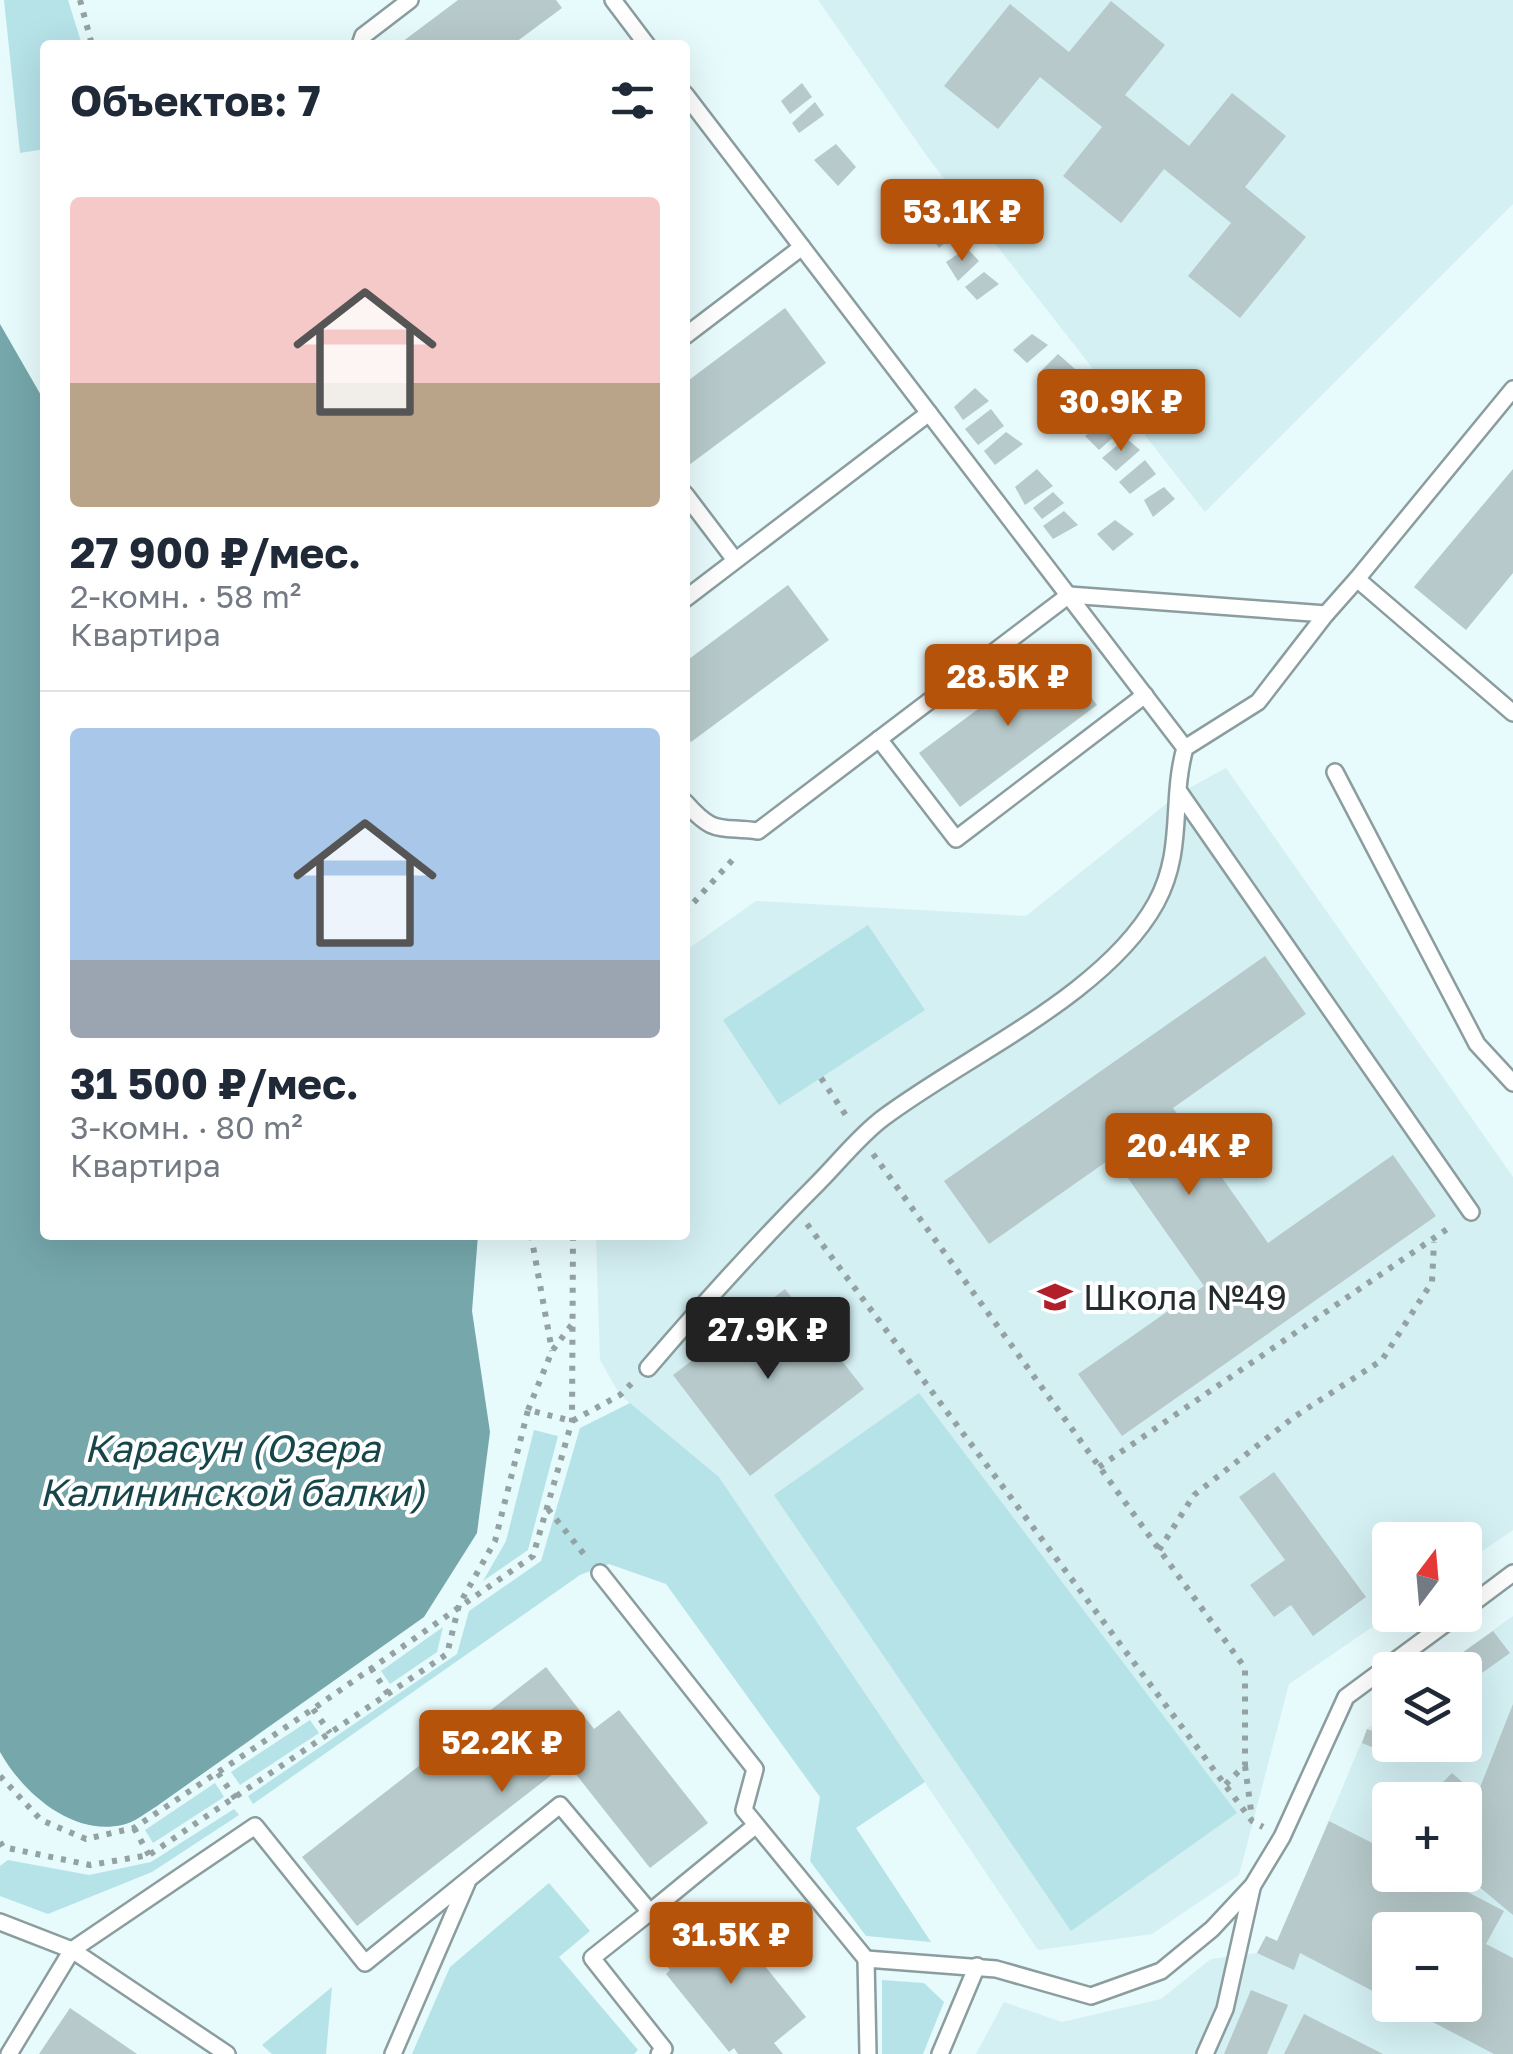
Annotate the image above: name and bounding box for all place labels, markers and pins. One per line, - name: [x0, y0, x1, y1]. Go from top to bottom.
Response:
- pin: 53.1K ₽: [870, 179, 1054, 264]
- pin: 30.9K ₽: [1029, 369, 1213, 454]
- pin: 28.5K ₽: [916, 644, 1100, 729]
- pin: 20.4K ₽: [1097, 1113, 1281, 1198]
- place label: Школа №49: [1083, 1276, 1287, 1318]
- school or university icon: Школа №49: [1036, 1278, 1074, 1316]
- pin: 27.9K ₽: [676, 1297, 860, 1382]
- pin: 52.2K ₽: [410, 1710, 594, 1795]
- pin: 31.5K ₽: [639, 1902, 823, 1987]

